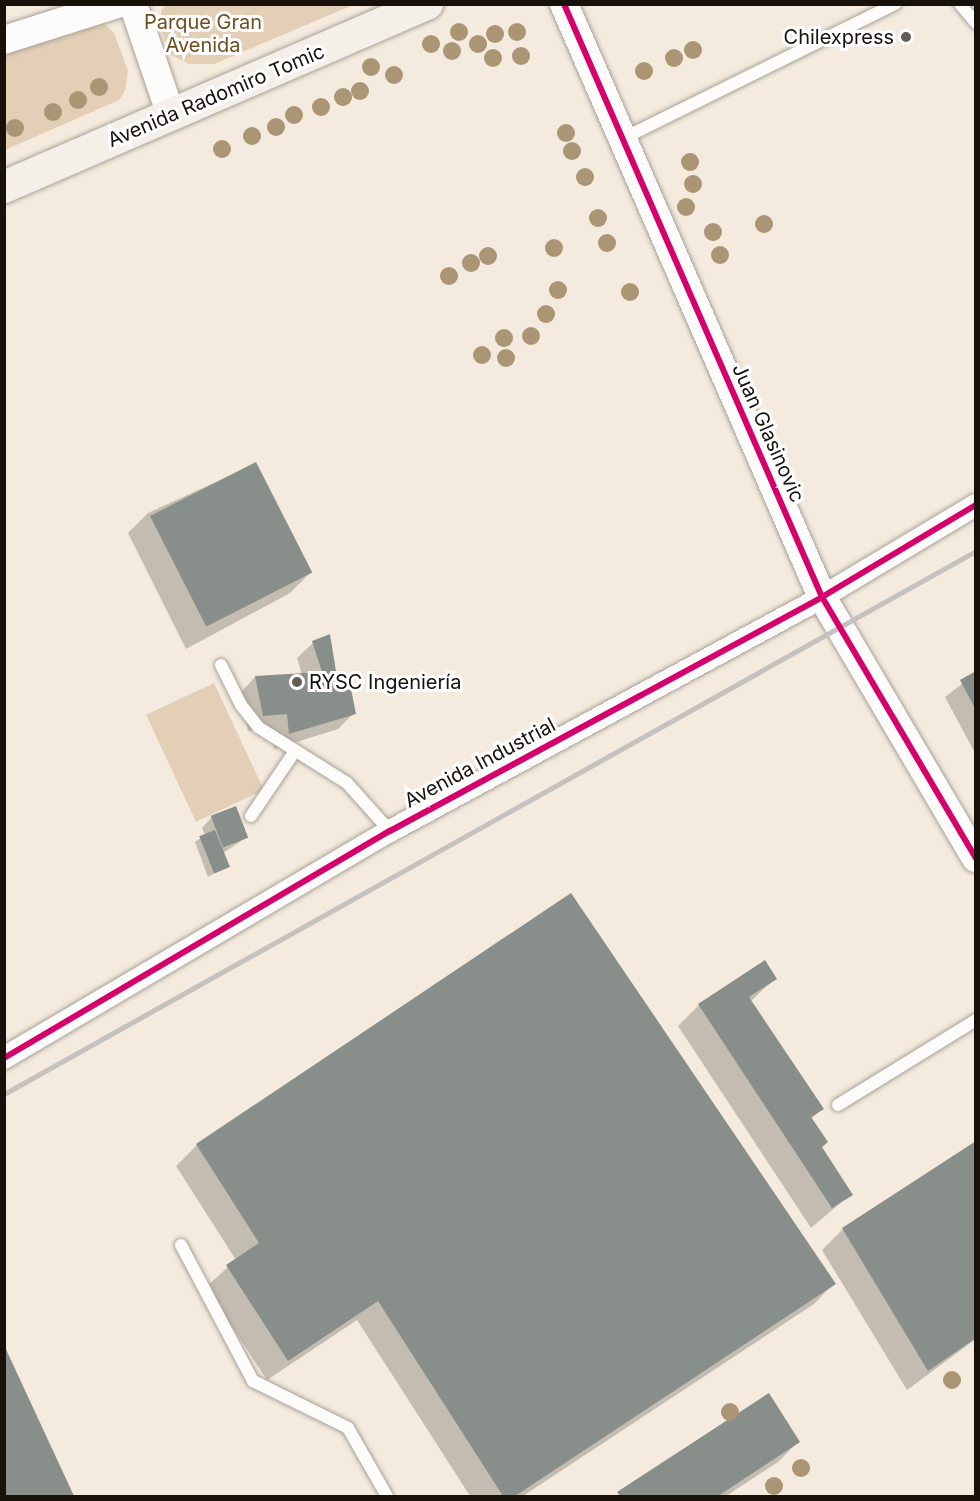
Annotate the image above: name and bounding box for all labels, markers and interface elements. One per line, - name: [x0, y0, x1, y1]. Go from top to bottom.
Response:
- park label: Parque Gran Avenida: [144, 10, 262, 57]
- place label: Chilexpress: [784, 25, 894, 49]
- marker: Chilexpress: [899, 30, 913, 44]
- street label: Avenida Radomiro Tomic: [104, 39, 328, 153]
- street label: Juan Glasinovic: [727, 360, 809, 506]
- place label: RYSC Ingeniería: [309, 670, 461, 694]
- marker: RYSC Ingeniería: [290, 675, 304, 689]
- street label: Avenida Industrial: [400, 713, 560, 813]

